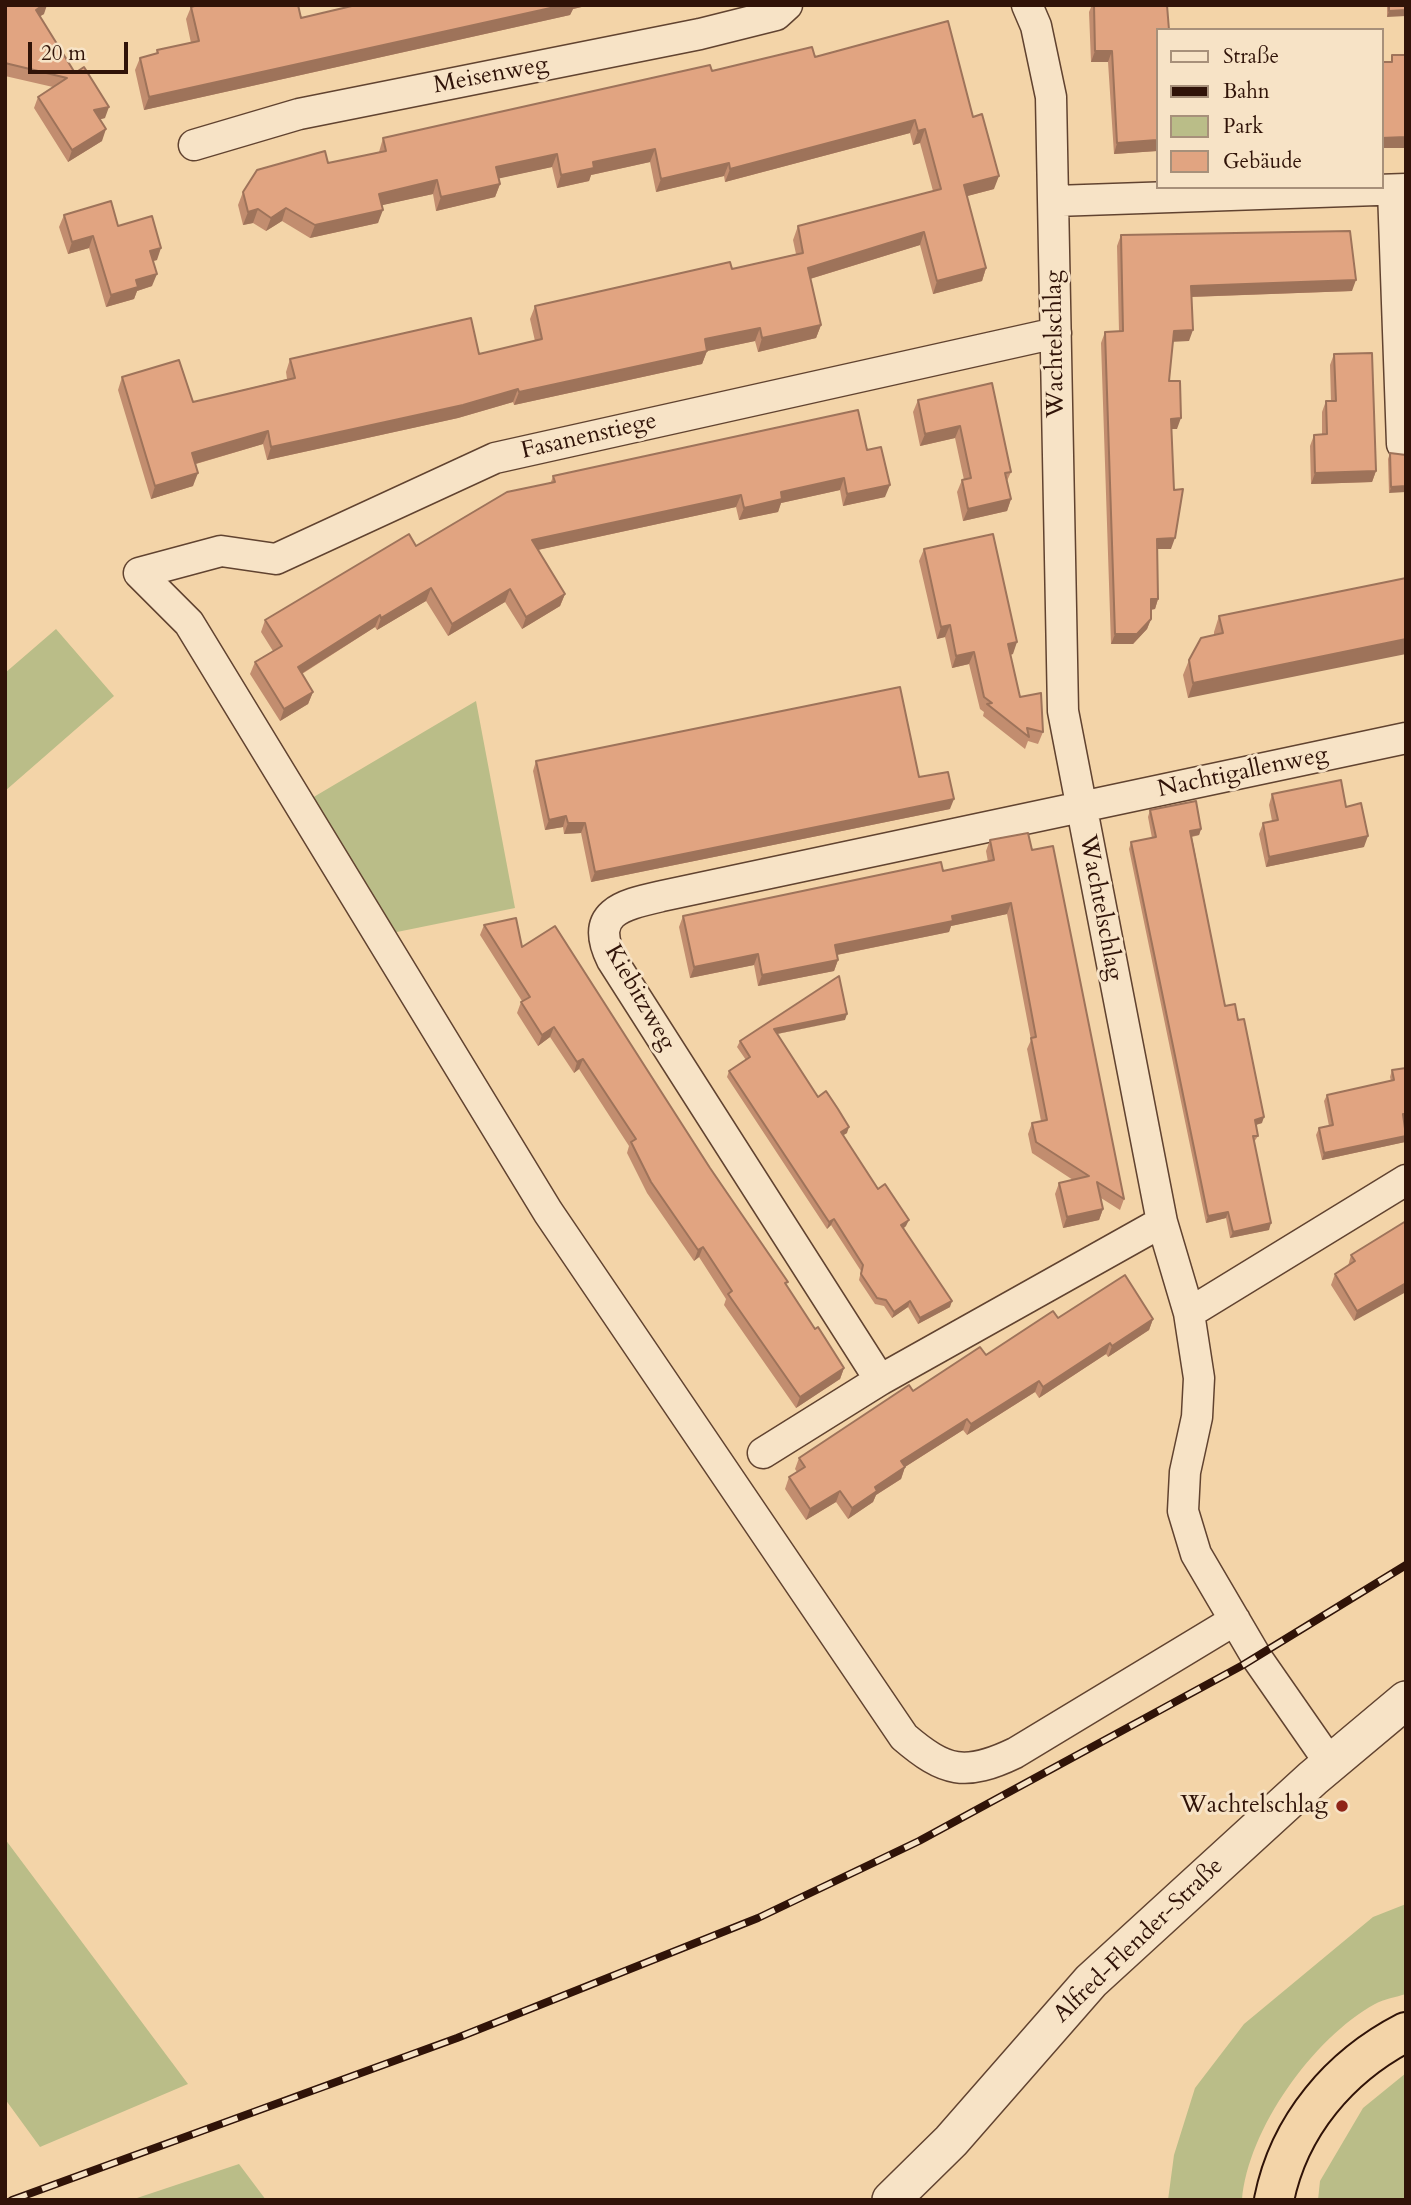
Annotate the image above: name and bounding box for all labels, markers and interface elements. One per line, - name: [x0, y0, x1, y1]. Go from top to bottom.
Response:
- scale bar: [32, 28, 131, 72]
- legend: [1156, 28, 1383, 189]
- text: 20 m: [41, 39, 86, 68]
- text: Straße: [1223, 42, 1279, 71]
- street label: Meisenweg: [431, 51, 551, 101]
- text: Bahn: [1223, 77, 1270, 106]
- text: Park: [1223, 112, 1263, 141]
- text: Gebäude: [1223, 147, 1302, 176]
- street label: Wachtelschlag: [1040, 270, 1072, 418]
- street label: Fasanenstiege: [518, 407, 660, 467]
- street label: Nachtigallenweg: [1155, 741, 1331, 805]
- street label: Wachtelschlag: [1072, 833, 1128, 983]
- street label: Kiebitzweg: [597, 940, 681, 1056]
- place label: Wachtelschlag: [1180, 1792, 1328, 1820]
- marker: Wachtelschlag: [1334, 1798, 1350, 1814]
- street label: Alfred-Flender-Straße: [1048, 1852, 1230, 2030]

